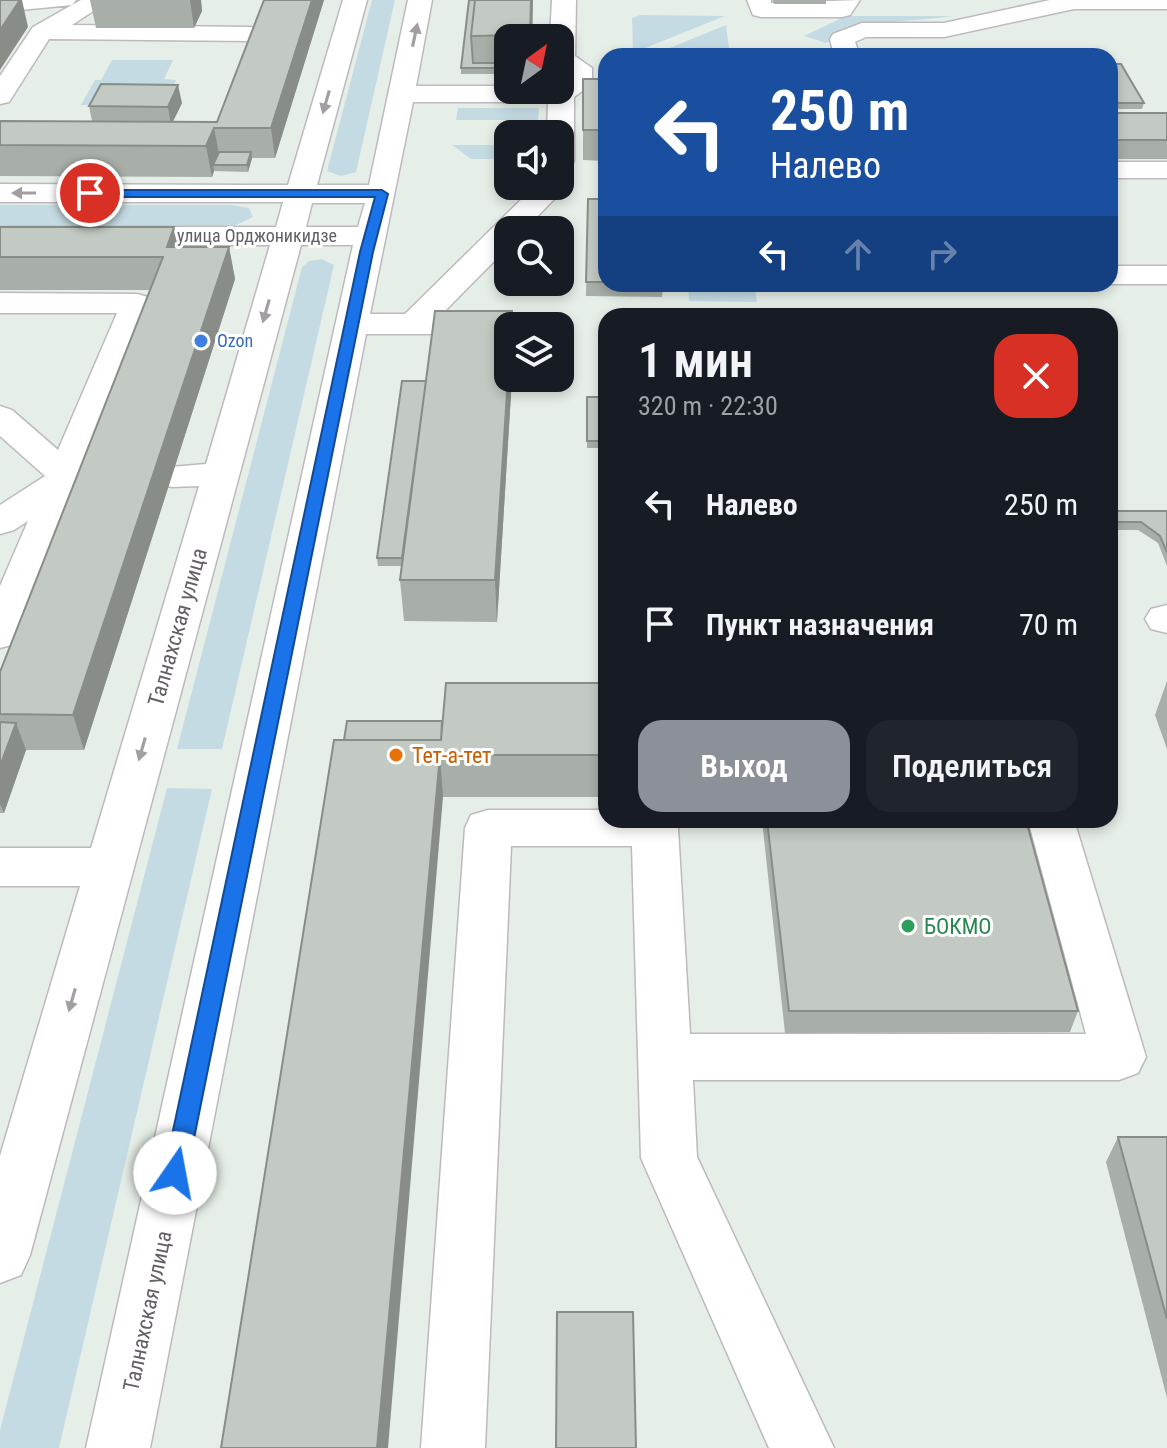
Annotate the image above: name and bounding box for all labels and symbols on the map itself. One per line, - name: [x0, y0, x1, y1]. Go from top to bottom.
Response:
- one-way arrow: [409, 22, 422, 47]
- north arrow: [494, 24, 574, 104]
- one-way arrow: [319, 90, 332, 114]
- pin: [56, 159, 124, 227]
- one-way arrow: [11, 187, 36, 199]
- street label: улица Орджоникидзе: [177, 225, 337, 246]
- one-way arrow: [259, 299, 272, 323]
- place label: Ozon: [217, 330, 253, 351]
- marker: Ozon: [192, 332, 210, 350]
- street label: Талнахская улица: [143, 545, 212, 709]
- one-way arrow: [135, 738, 148, 762]
- place label: Тет-а-тет: [412, 743, 491, 768]
- marker: Тет-а-тет: [387, 746, 405, 764]
- place label: БОКМО: [924, 914, 992, 939]
- marker: БОКМО: [899, 917, 917, 935]
- one-way arrow: [65, 987, 77, 1012]
- position arrow: [133, 1131, 217, 1215]
- street label: Талнахская улица: [118, 1229, 177, 1394]

